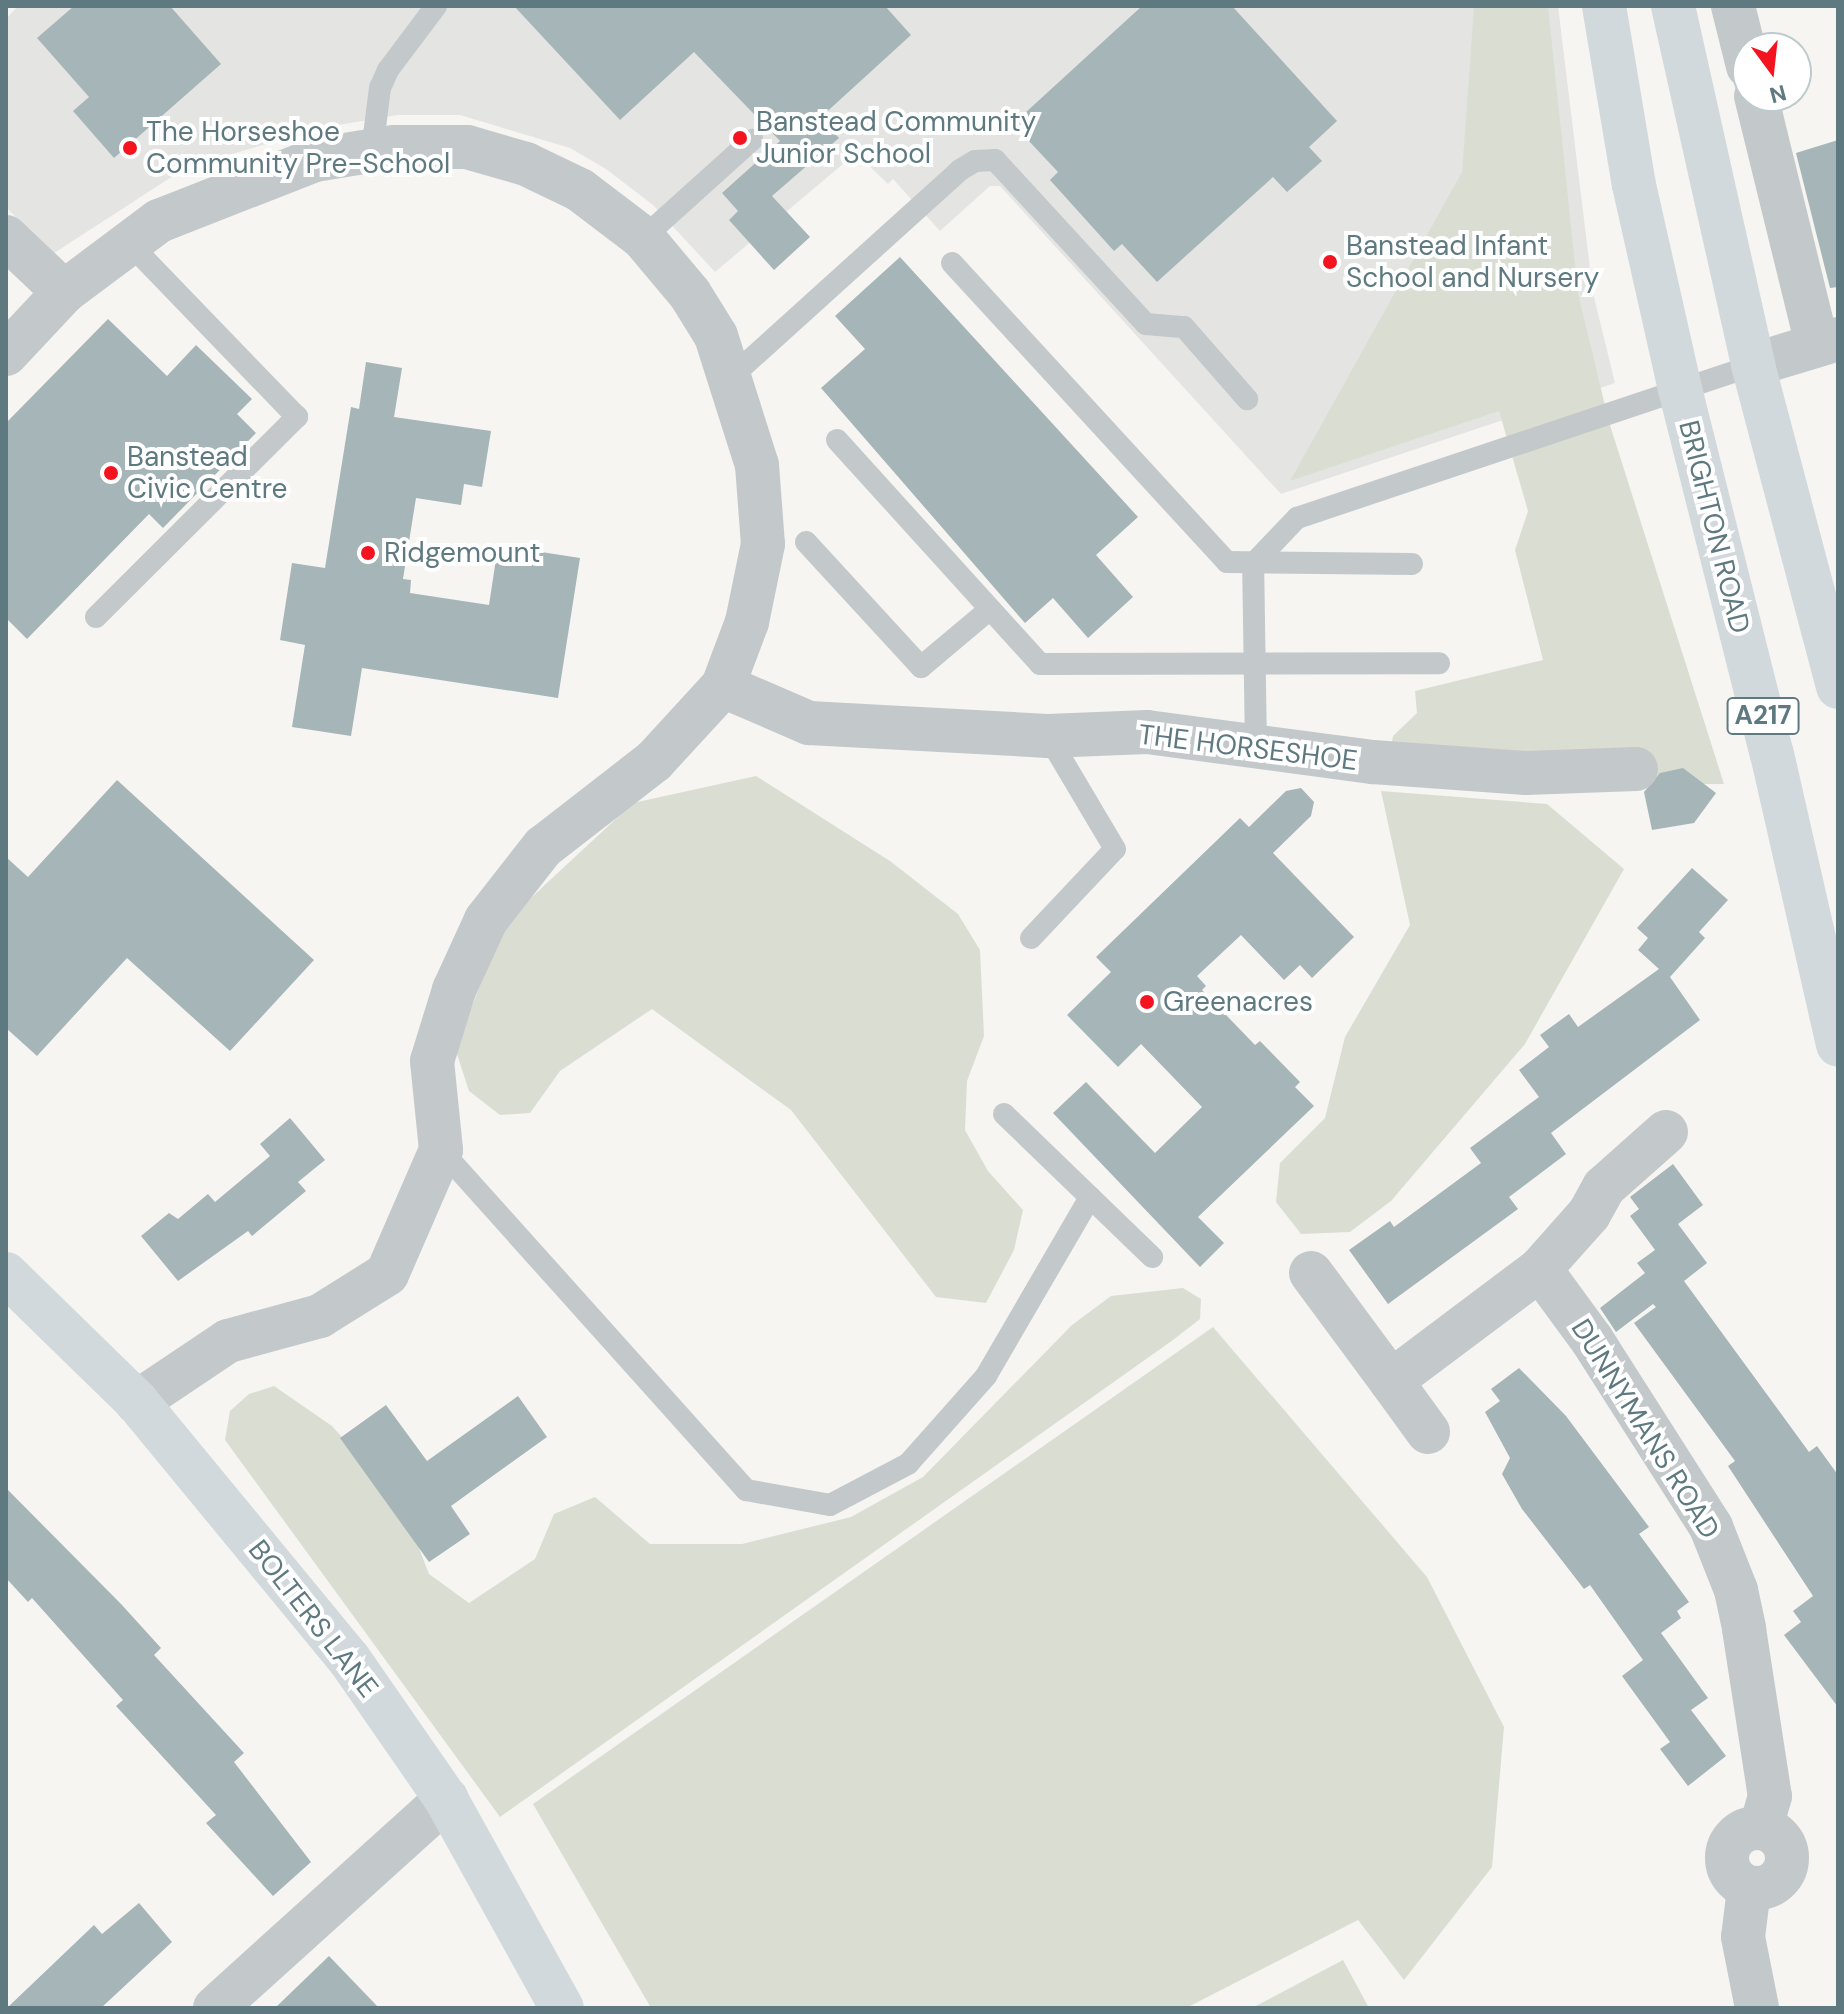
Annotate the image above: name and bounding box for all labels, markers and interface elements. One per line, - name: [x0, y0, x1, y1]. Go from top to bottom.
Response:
- north arrow: [1732, 32, 1812, 112]
- text: N: [1766, 78, 1789, 110]
- place label: Banstead Community Junior School: [756, 105, 1036, 171]
- place label: The Horseshoe Community Pre-School: [146, 115, 450, 181]
- marker: Banstead Community Junior School: [731, 129, 749, 147]
- marker: The Horseshoe Community Pre-School: [121, 139, 139, 157]
- place label: Banstead Infant School and Nursery: [1346, 229, 1599, 295]
- marker: Banstead Infant School and Nursery: [1321, 253, 1339, 271]
- street label: BRIGHTON ROAD: [1671, 417, 1757, 637]
- place label: Banstead Civic Centre: [127, 440, 287, 506]
- marker: Banstead Civic Centre: [102, 464, 120, 482]
- place label: Ridgemount: [384, 536, 541, 570]
- marker: Ridgemount: [359, 544, 377, 562]
- road number: A217: [1725, 694, 1801, 738]
- street label: THE HORSESHOE: [1137, 718, 1359, 778]
- place label: Greenacres: [1163, 985, 1313, 1019]
- marker: Greenacres: [1138, 993, 1156, 1011]
- street label: DUNNYMANS ROAD: [1564, 1313, 1726, 1545]
- street label: BOLTERS LANE: [241, 1534, 385, 1704]

